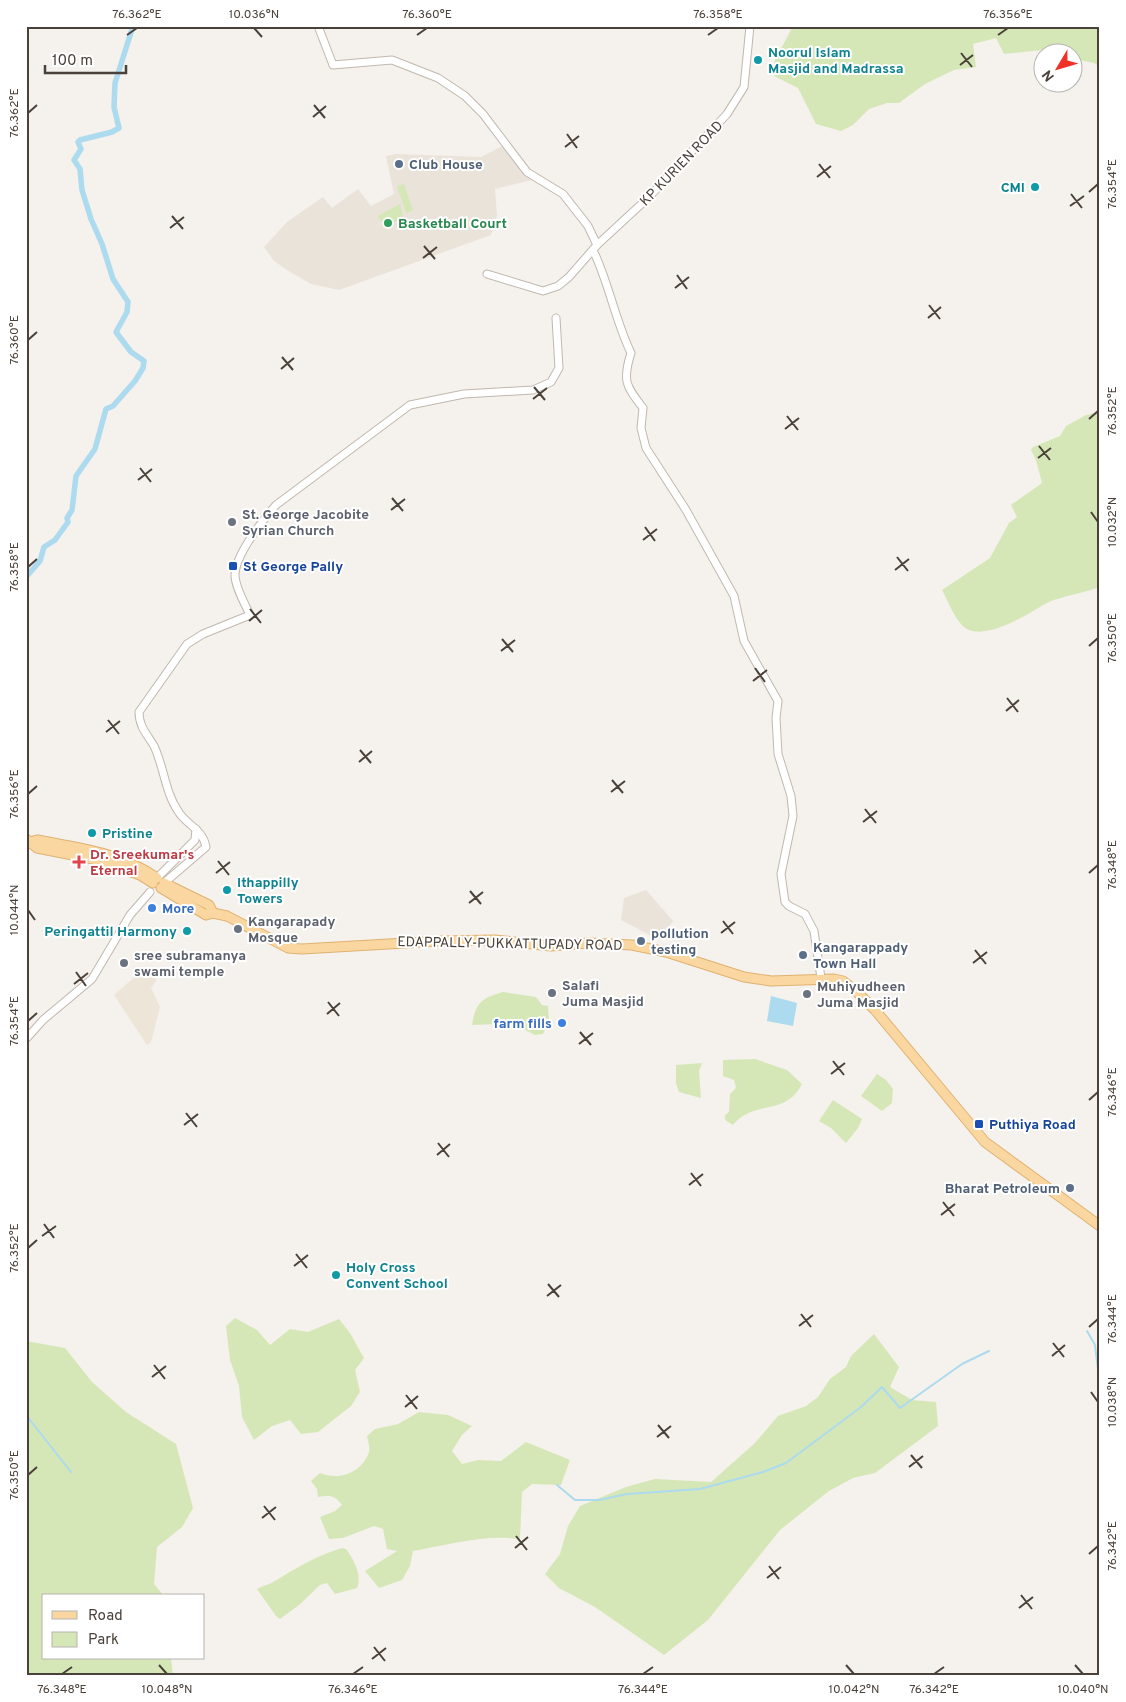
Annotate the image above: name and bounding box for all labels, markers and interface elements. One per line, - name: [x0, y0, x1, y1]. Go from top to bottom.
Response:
- text: 76.362°E: [112, 7, 162, 23]
- text: 10.036°N: [229, 7, 279, 23]
- text: 76.360°E: [402, 7, 452, 23]
- text: 76.358°E: [693, 7, 743, 23]
- text: 76.356°E: [983, 7, 1033, 23]
- scale bar: [45, 42, 126, 74]
- north arrow: [1034, 42, 1084, 92]
- place label: Noorul Islam Masjid and Madrassa: [768, 45, 904, 78]
- text: 100 m: [52, 52, 93, 71]
- marker: Noorul Islam Masjid and Madrassa: [752, 54, 764, 66]
- text: N: [1039, 66, 1059, 84]
- text: 76.362°E: [7, 88, 23, 138]
- street label: KP KURIEN ROAD: [637, 118, 727, 210]
- place label: Club House: [409, 157, 483, 174]
- marker: Club House: [393, 158, 405, 170]
- text: 76.354°E: [1105, 159, 1121, 209]
- place label: CMI: [1001, 180, 1025, 197]
- marker: CMI: [1029, 181, 1041, 193]
- place label: Basketball Court: [398, 216, 507, 233]
- marker: Basketball Court: [382, 217, 394, 229]
- text: 76.360°E: [7, 315, 23, 365]
- text: 76.352°E: [1105, 386, 1121, 436]
- text: 10.032°N: [1105, 497, 1121, 547]
- place label: St. George Jacobite Syrian Church: [242, 507, 369, 540]
- marker: St. George Jacobite Syrian Church: [226, 516, 238, 528]
- text: 76.358°E: [7, 542, 23, 592]
- place label: St George Pally: [243, 559, 343, 576]
- marker: St George Pally: [227, 560, 239, 572]
- text: 76.350°E: [1105, 613, 1121, 663]
- text: 76.356°E: [7, 769, 23, 819]
- place label: Pristine: [102, 826, 153, 843]
- marker: Pristine: [86, 827, 98, 839]
- text: 76.348°E: [1105, 840, 1121, 890]
- place label: Dr. Sreekumar's Eternal: [90, 847, 195, 880]
- marker: Dr. Sreekumar's Eternal: [72, 855, 86, 869]
- place label: Ithappilly Towers: [237, 875, 299, 908]
- marker: Ithappilly Towers: [221, 884, 233, 896]
- text: 10.044°N: [7, 885, 23, 935]
- place label: More: [162, 901, 195, 918]
- marker: More: [146, 902, 158, 914]
- place label: Kangarapady Mosque: [248, 914, 335, 947]
- marker: Kangarapady Mosque: [232, 923, 244, 935]
- place label: Peringattil Harmony: [44, 924, 177, 941]
- marker: Peringattil Harmony: [181, 925, 193, 937]
- place label: pollution testing: [651, 926, 709, 959]
- street label: EDAPPALLY-PUKKATTUPADY ROAD: [397, 934, 623, 955]
- marker: pollution testing: [635, 935, 647, 947]
- place label: Kangarappady Town Hall: [813, 940, 908, 973]
- place label: sree subramanya swami temple: [134, 948, 246, 981]
- marker: Kangarappady Town Hall: [797, 949, 809, 961]
- marker: sree subramanya swami temple: [118, 957, 130, 969]
- place label: Salafi Juma Masjid: [562, 978, 644, 1011]
- place label: Muhiyudheen Juma Masjid: [817, 979, 906, 1012]
- marker: Salafi Juma Masjid: [546, 987, 558, 999]
- marker: Muhiyudheen Juma Masjid: [801, 988, 813, 1000]
- text: 76.354°E: [7, 996, 23, 1046]
- place label: farm fills: [494, 1016, 552, 1033]
- marker: farm fills: [556, 1017, 568, 1029]
- text: 76.346°E: [1105, 1067, 1121, 1117]
- place label: Puthiya Road: [989, 1117, 1076, 1134]
- marker: Puthiya Road: [973, 1118, 985, 1130]
- place label: Bharat Petroleum: [945, 1181, 1060, 1198]
- marker: Bharat Petroleum: [1064, 1182, 1076, 1194]
- text: 76.352°E: [7, 1223, 23, 1273]
- place label: Holy Cross Convent School: [346, 1260, 448, 1293]
- marker: Holy Cross Convent School: [330, 1269, 342, 1281]
- text: 76.344°E: [1105, 1294, 1121, 1344]
- text: 10.038°N: [1105, 1377, 1121, 1427]
- text: 76.350°E: [7, 1450, 23, 1500]
- text: 76.342°E: [1105, 1521, 1121, 1571]
- legend: [42, 1594, 205, 1660]
- text: Road: [88, 1607, 123, 1626]
- text: Park: [88, 1631, 119, 1650]
- text: 76.348°E: [37, 1682, 87, 1698]
- text: 10.048°N: [142, 1682, 192, 1698]
- text: 76.346°E: [328, 1682, 378, 1698]
- text: 76.344°E: [618, 1682, 668, 1698]
- text: 10.042°N: [829, 1682, 879, 1698]
- text: 76.342°E: [909, 1682, 959, 1698]
- text: 10.040°N: [1057, 1682, 1109, 1698]

